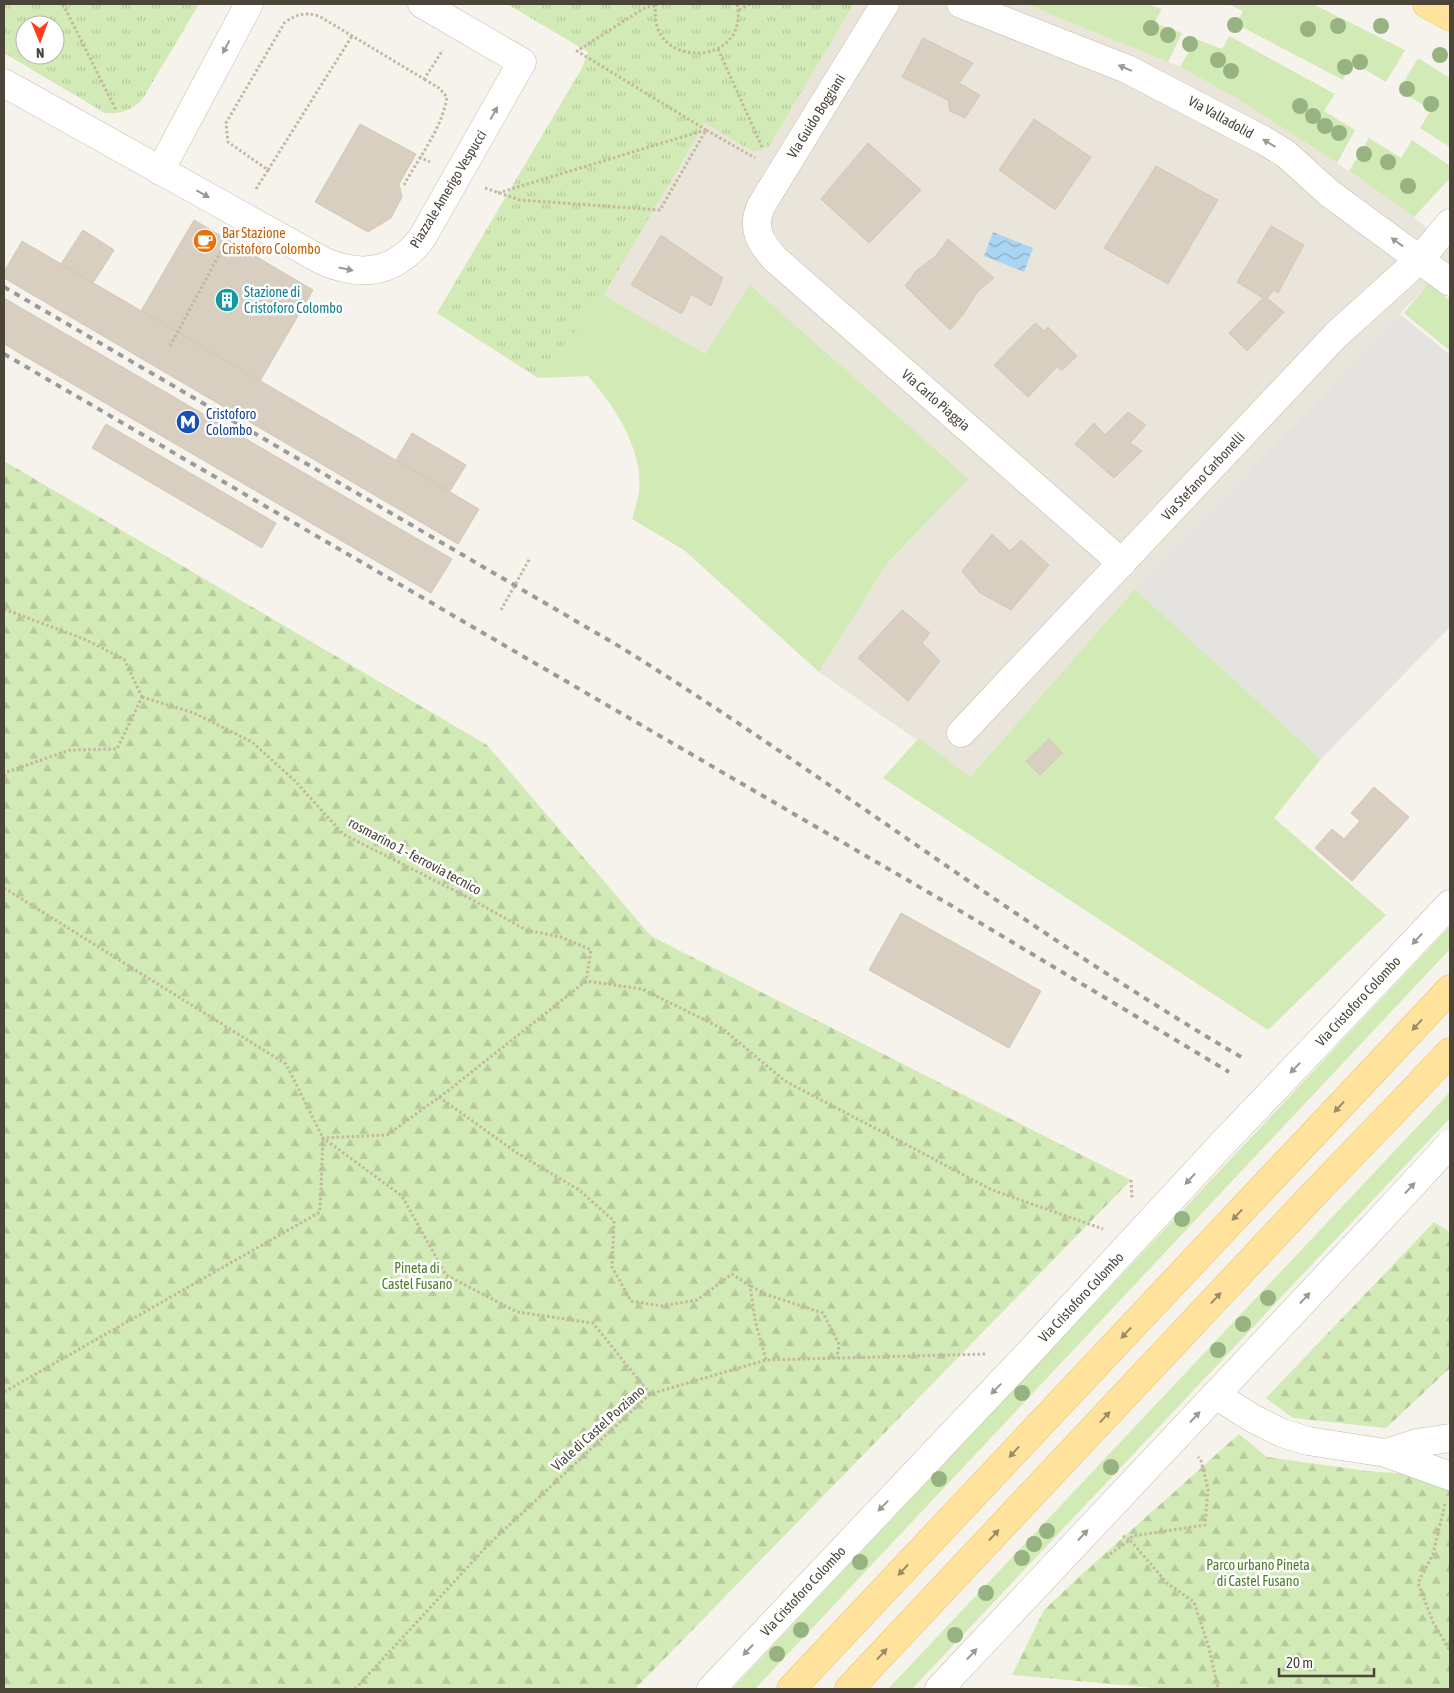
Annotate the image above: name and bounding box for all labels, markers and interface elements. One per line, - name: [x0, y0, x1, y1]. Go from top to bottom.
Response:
- north arrow: [15, 15, 65, 65]
- one-way arrow: [222, 40, 231, 53]
- text: N: [36, 45, 44, 61]
- one-way arrow: [1118, 64, 1132, 72]
- street label: Via Guido Boggiani: [784, 71, 848, 161]
- street label: Via Valladolid: [1186, 93, 1256, 141]
- one-way arrow: [489, 106, 498, 119]
- street label: Piazzale Amerigo Vespucci: [407, 127, 489, 251]
- one-way arrow: [1262, 139, 1275, 148]
- one-way arrow: [196, 190, 209, 199]
- place label: Bar Stazione Cristoforo Colombo: [222, 225, 320, 257]
- cafe icon: Bar Stazione Cristoforo Colombo: [192, 228, 218, 254]
- one-way arrow: [1391, 237, 1404, 248]
- one-way arrow: [338, 265, 354, 273]
- place label: Stazione di Cristoforo Colombo: [244, 284, 342, 316]
- building icon: Stazione di Cristoforo Colombo: [214, 287, 240, 313]
- street label: Via Carlo Piaggia: [899, 366, 973, 434]
- place label: Cristoforo Colombo: [206, 406, 256, 438]
- metro station icon: Cristoforo Colombo: [175, 409, 201, 435]
- street label: Via Stefano Carbonelli: [1158, 429, 1248, 523]
- street label: rosmarino 1 - ferrovia tecnico: [346, 814, 484, 898]
- one-way arrow: [1411, 933, 1423, 945]
- street label: Via Cristoforo Colombo: [1312, 953, 1404, 1049]
- one-way arrow: [1411, 1018, 1423, 1030]
- one-way arrow: [1289, 1062, 1301, 1074]
- one-way arrow: [1333, 1101, 1345, 1113]
- one-way arrow: [1184, 1172, 1196, 1184]
- one-way arrow: [1404, 1182, 1416, 1194]
- one-way arrow: [1231, 1209, 1243, 1221]
- street label: Via Cristoforo Colombo: [1035, 1249, 1127, 1345]
- park label: Pineta di Castel Fusano: [382, 1260, 452, 1292]
- one-way arrow: [1299, 1292, 1311, 1304]
- one-way arrow: [1210, 1293, 1222, 1305]
- one-way arrow: [1120, 1327, 1132, 1339]
- street label: Viale di Castel Porziano: [548, 1382, 648, 1474]
- one-way arrow: [990, 1382, 1002, 1394]
- one-way arrow: [1099, 1411, 1111, 1423]
- one-way arrow: [1189, 1412, 1201, 1424]
- one-way arrow: [1008, 1445, 1020, 1457]
- one-way arrow: [877, 1500, 889, 1512]
- one-way arrow: [988, 1530, 1000, 1542]
- one-way arrow: [1077, 1530, 1089, 1542]
- street label: Via Cristoforo Colombo: [757, 1543, 849, 1639]
- park label: Parco urbano Pineta di Castel Fusano: [1206, 1557, 1310, 1589]
- one-way arrow: [897, 1564, 909, 1576]
- one-way arrow: [742, 1643, 754, 1655]
- scale bar: [1279, 1646, 1374, 1678]
- one-way arrow: [876, 1648, 888, 1660]
- one-way arrow: [966, 1648, 978, 1660]
- text: 20 m: [1286, 1654, 1313, 1671]

